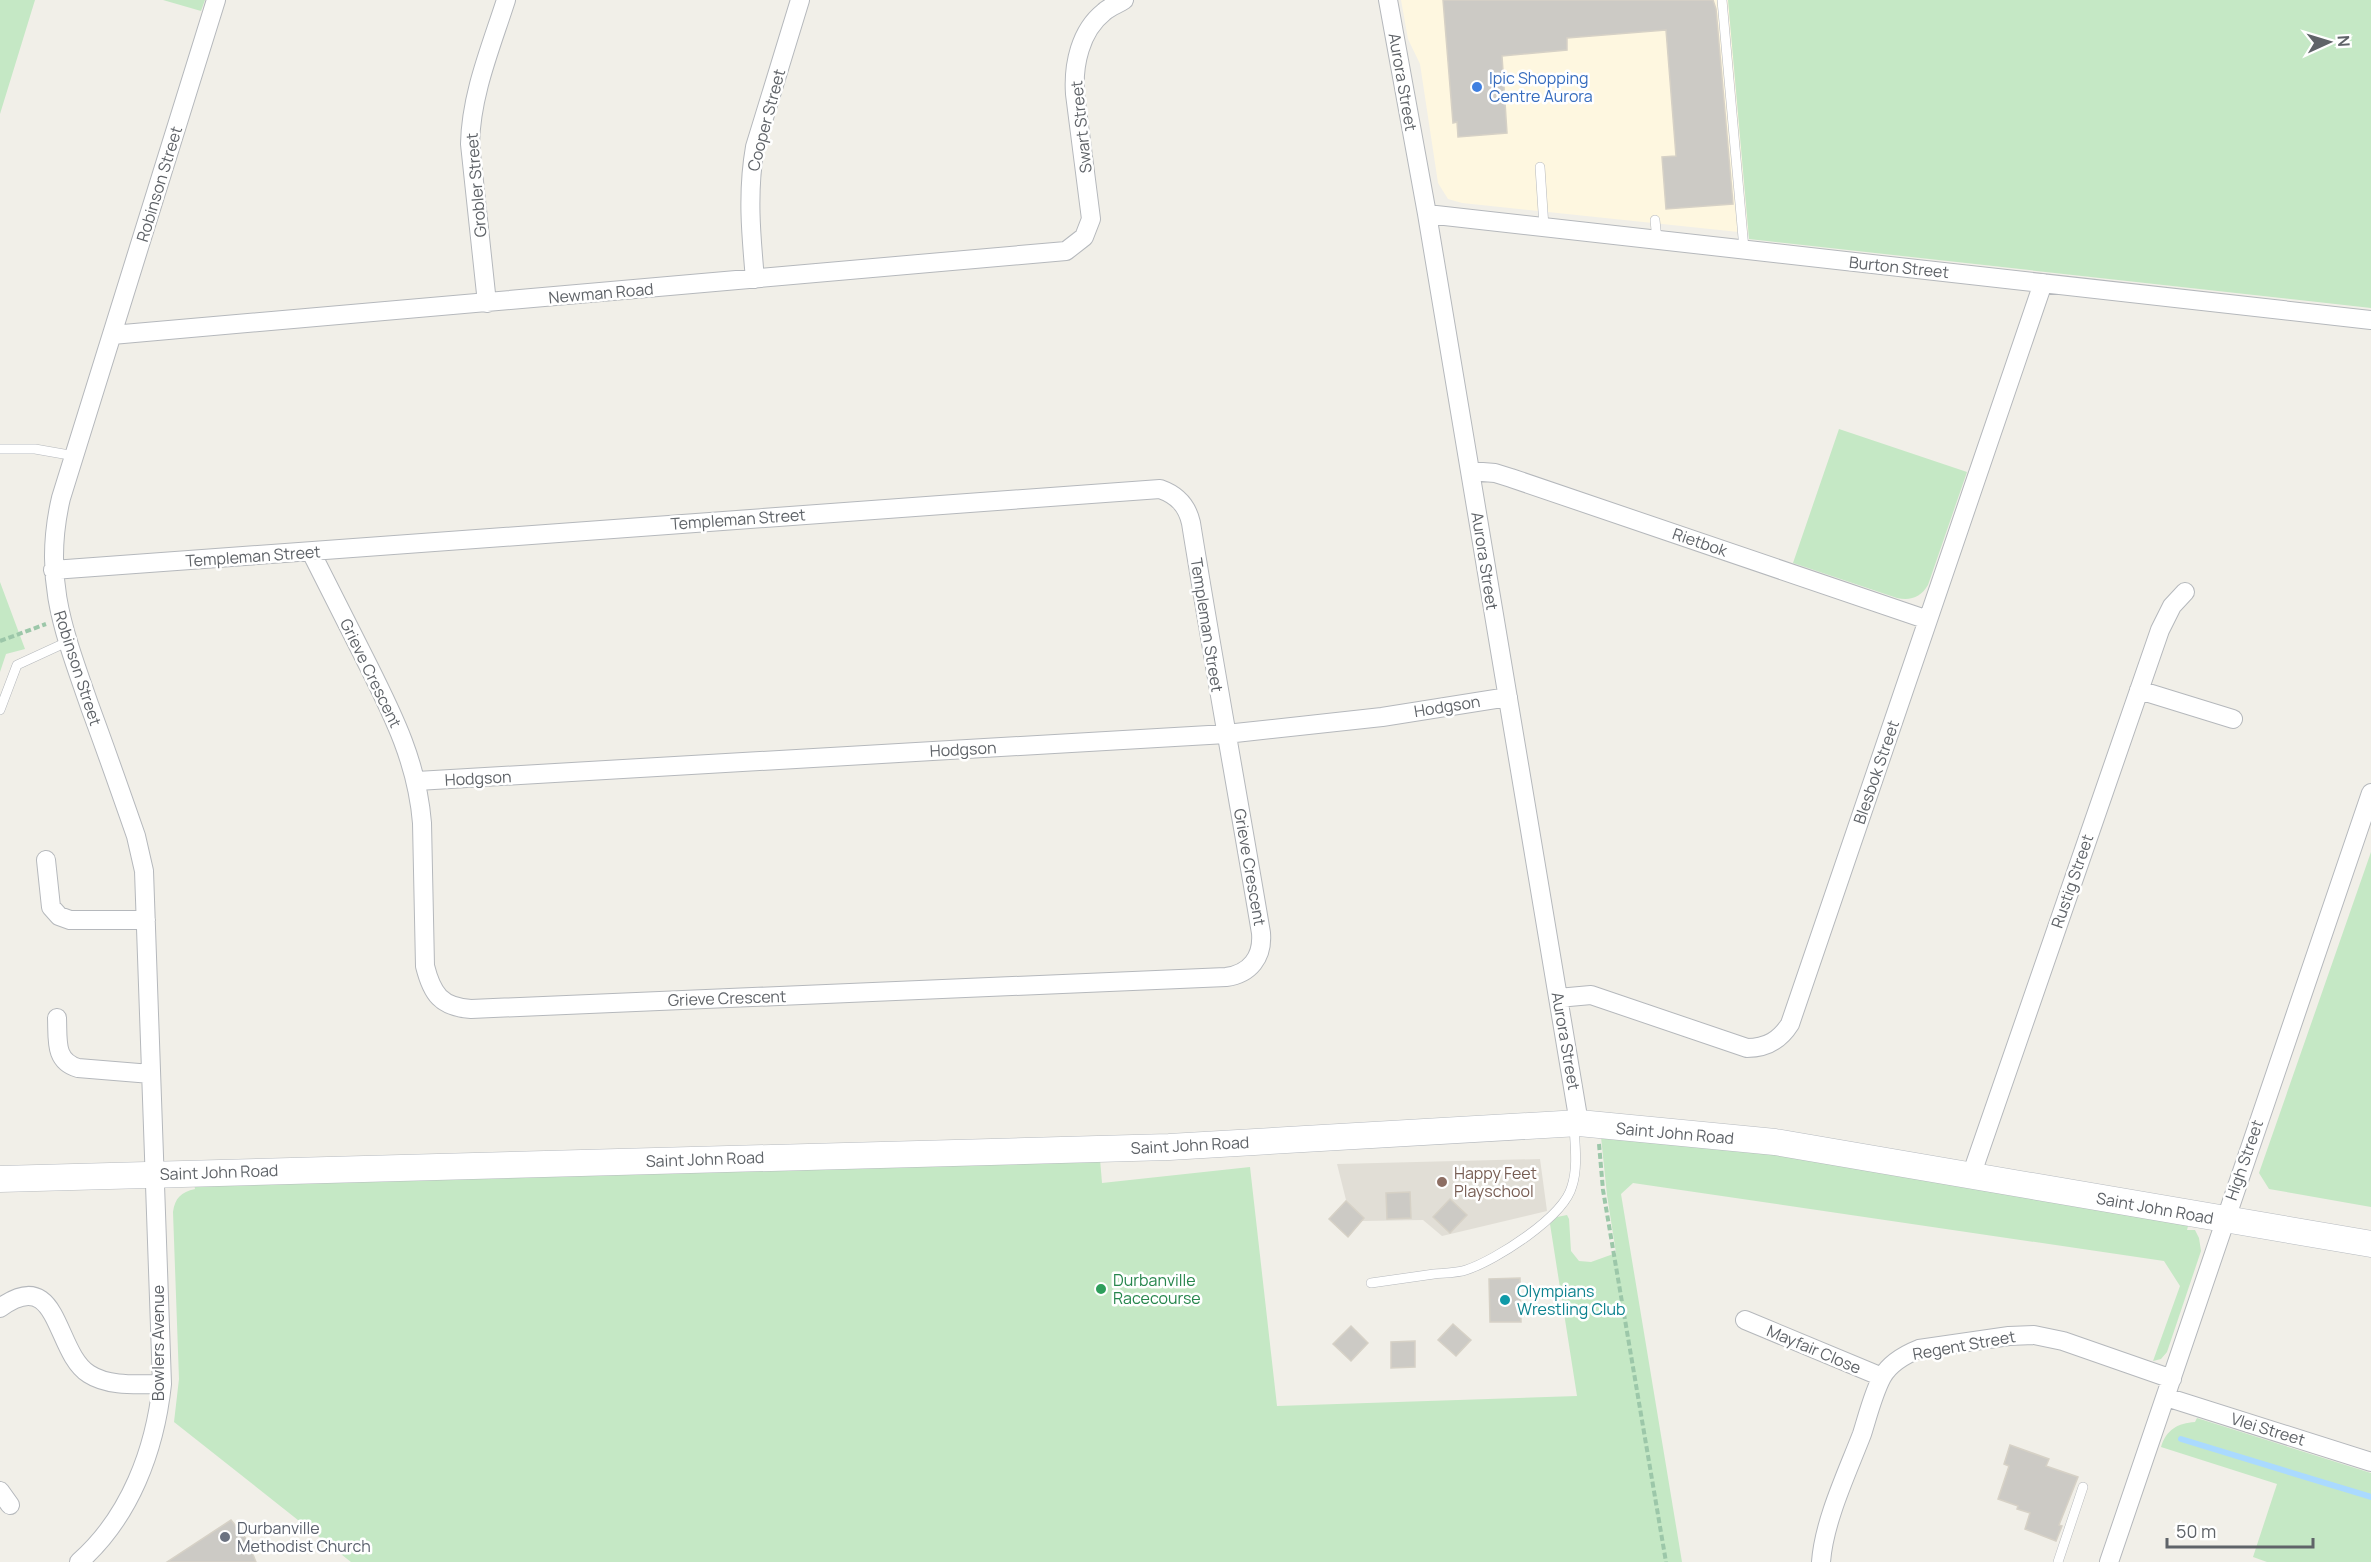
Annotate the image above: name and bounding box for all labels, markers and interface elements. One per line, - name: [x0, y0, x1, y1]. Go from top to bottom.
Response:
- north arrow: [2299, 12, 2359, 72]
- street label: Aurora Street: [1384, 31, 1422, 133]
- text: N: [2333, 34, 2355, 47]
- street label: Cooper Street: [742, 66, 790, 174]
- place label: Ipic Shopping Centre Aurora: [1489, 67, 1593, 107]
- street label: Swart Street: [1065, 80, 1097, 174]
- marker: Ipic Shopping Centre Aurora: [1470, 80, 1484, 94]
- street label: Robinson Street: [131, 123, 187, 245]
- street label: Grobler Street: [460, 132, 492, 238]
- street label: Burton Street: [1848, 251, 1950, 283]
- street label: Newman Road: [548, 277, 654, 309]
- street label: Templeman Street: [670, 503, 806, 535]
- street label: Aurora Street: [1466, 510, 1504, 612]
- street label: Rietbok: [1670, 522, 1731, 562]
- street label: Templeman Street: [185, 540, 321, 572]
- street label: Templeman Street: [1186, 556, 1228, 694]
- street label: Robinson Street: [49, 608, 107, 728]
- street label: Grieve Crescent: [335, 615, 407, 731]
- street label: Hodgson: [1412, 690, 1482, 722]
- street label: Blesbok Street: [1848, 717, 1904, 827]
- street label: Hodgson: [929, 736, 997, 762]
- street label: Hodgson: [444, 765, 512, 791]
- street label: Grieve Crescent: [1229, 807, 1271, 927]
- street label: Rustig Street: [2046, 831, 2098, 931]
- street label: Grieve Crescent: [667, 985, 787, 1011]
- street label: Aurora Street: [1547, 990, 1585, 1092]
- street label: Saint John Road: [1615, 1117, 1735, 1149]
- street label: High Street: [2220, 1117, 2268, 1203]
- street label: Saint John Road: [1130, 1131, 1250, 1159]
- street label: Saint John Road: [645, 1146, 765, 1172]
- street label: Saint John Road: [159, 1159, 279, 1185]
- place label: Happy Feet Playschool: [1454, 1162, 1537, 1202]
- marker: Happy Feet Playschool: [1435, 1175, 1449, 1189]
- street label: Saint John Road: [2095, 1187, 2215, 1229]
- place label: Durbanville Racecourse: [1113, 1269, 1201, 1309]
- place label: Olympians Wrestling Club: [1517, 1280, 1626, 1320]
- marker: Durbanville Racecourse: [1094, 1282, 1108, 1296]
- street label: Bowlers Avenue: [147, 1285, 169, 1401]
- marker: Olympians Wrestling Club: [1498, 1293, 1512, 1307]
- street label: Mayfair Close: [1764, 1319, 1864, 1379]
- street label: Regent Street: [1911, 1325, 2017, 1365]
- street label: Vlei Street: [2228, 1407, 2308, 1451]
- scale bar: [2167, 1511, 2312, 1549]
- place label: Durbanville Methodist Church: [237, 1517, 371, 1557]
- text: 50 m: [2176, 1519, 2216, 1543]
- marker: Durbanville Methodist Church: [218, 1530, 232, 1544]

